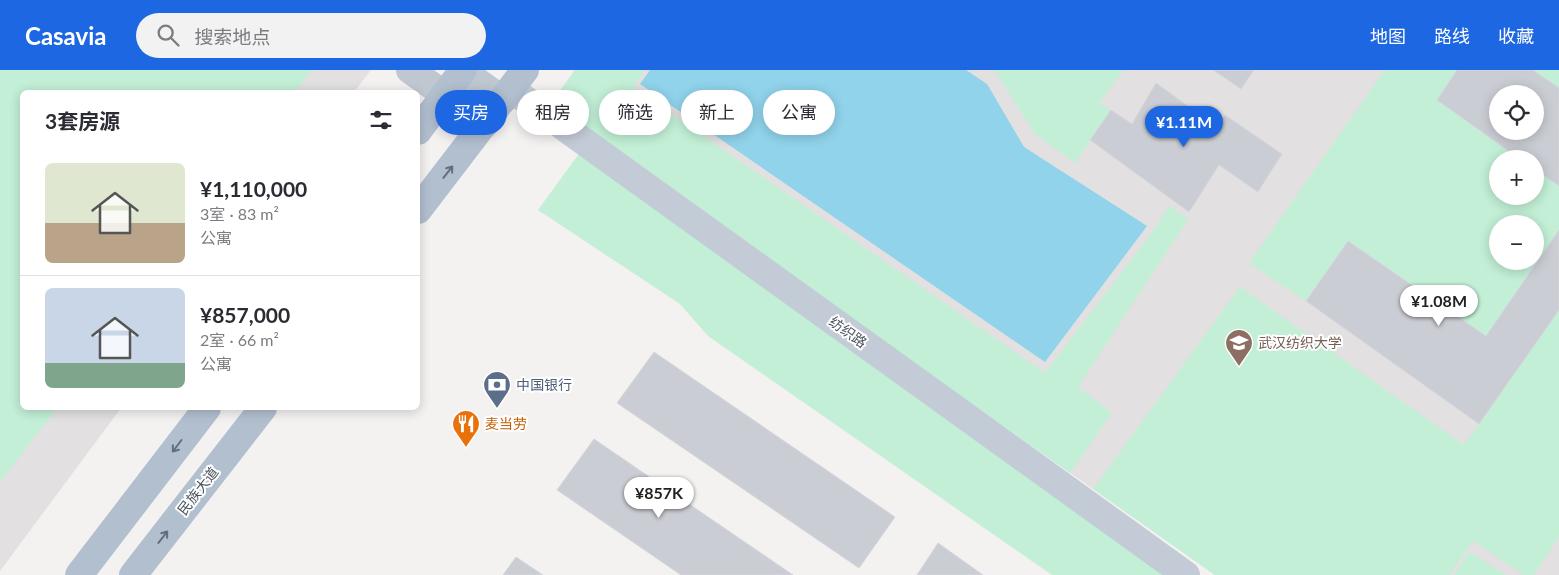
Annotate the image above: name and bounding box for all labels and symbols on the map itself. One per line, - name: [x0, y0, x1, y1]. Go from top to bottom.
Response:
- pin: ¥1.11M: [1143, 106, 1225, 148]
- one-way arrow: [442, 166, 453, 179]
- pin: ¥1.08M: [1398, 284, 1480, 327]
- street label: 纺织路: [826, 312, 870, 351]
- school or university icon: 武汉纺织大学: [1224, 328, 1254, 367]
- place label: 武汉纺织大学: [1258, 334, 1342, 351]
- bank icon: 中国银行: [482, 370, 512, 409]
- place label: 中国银行: [516, 376, 572, 393]
- restaurant icon: 麦当劳: [451, 409, 481, 448]
- place label: 麦当劳: [485, 415, 527, 432]
- one-way arrow: [172, 439, 183, 452]
- street label: 民族大道: [174, 463, 222, 518]
- pin: ¥857K: [624, 476, 694, 519]
- one-way arrow: [157, 530, 168, 543]

